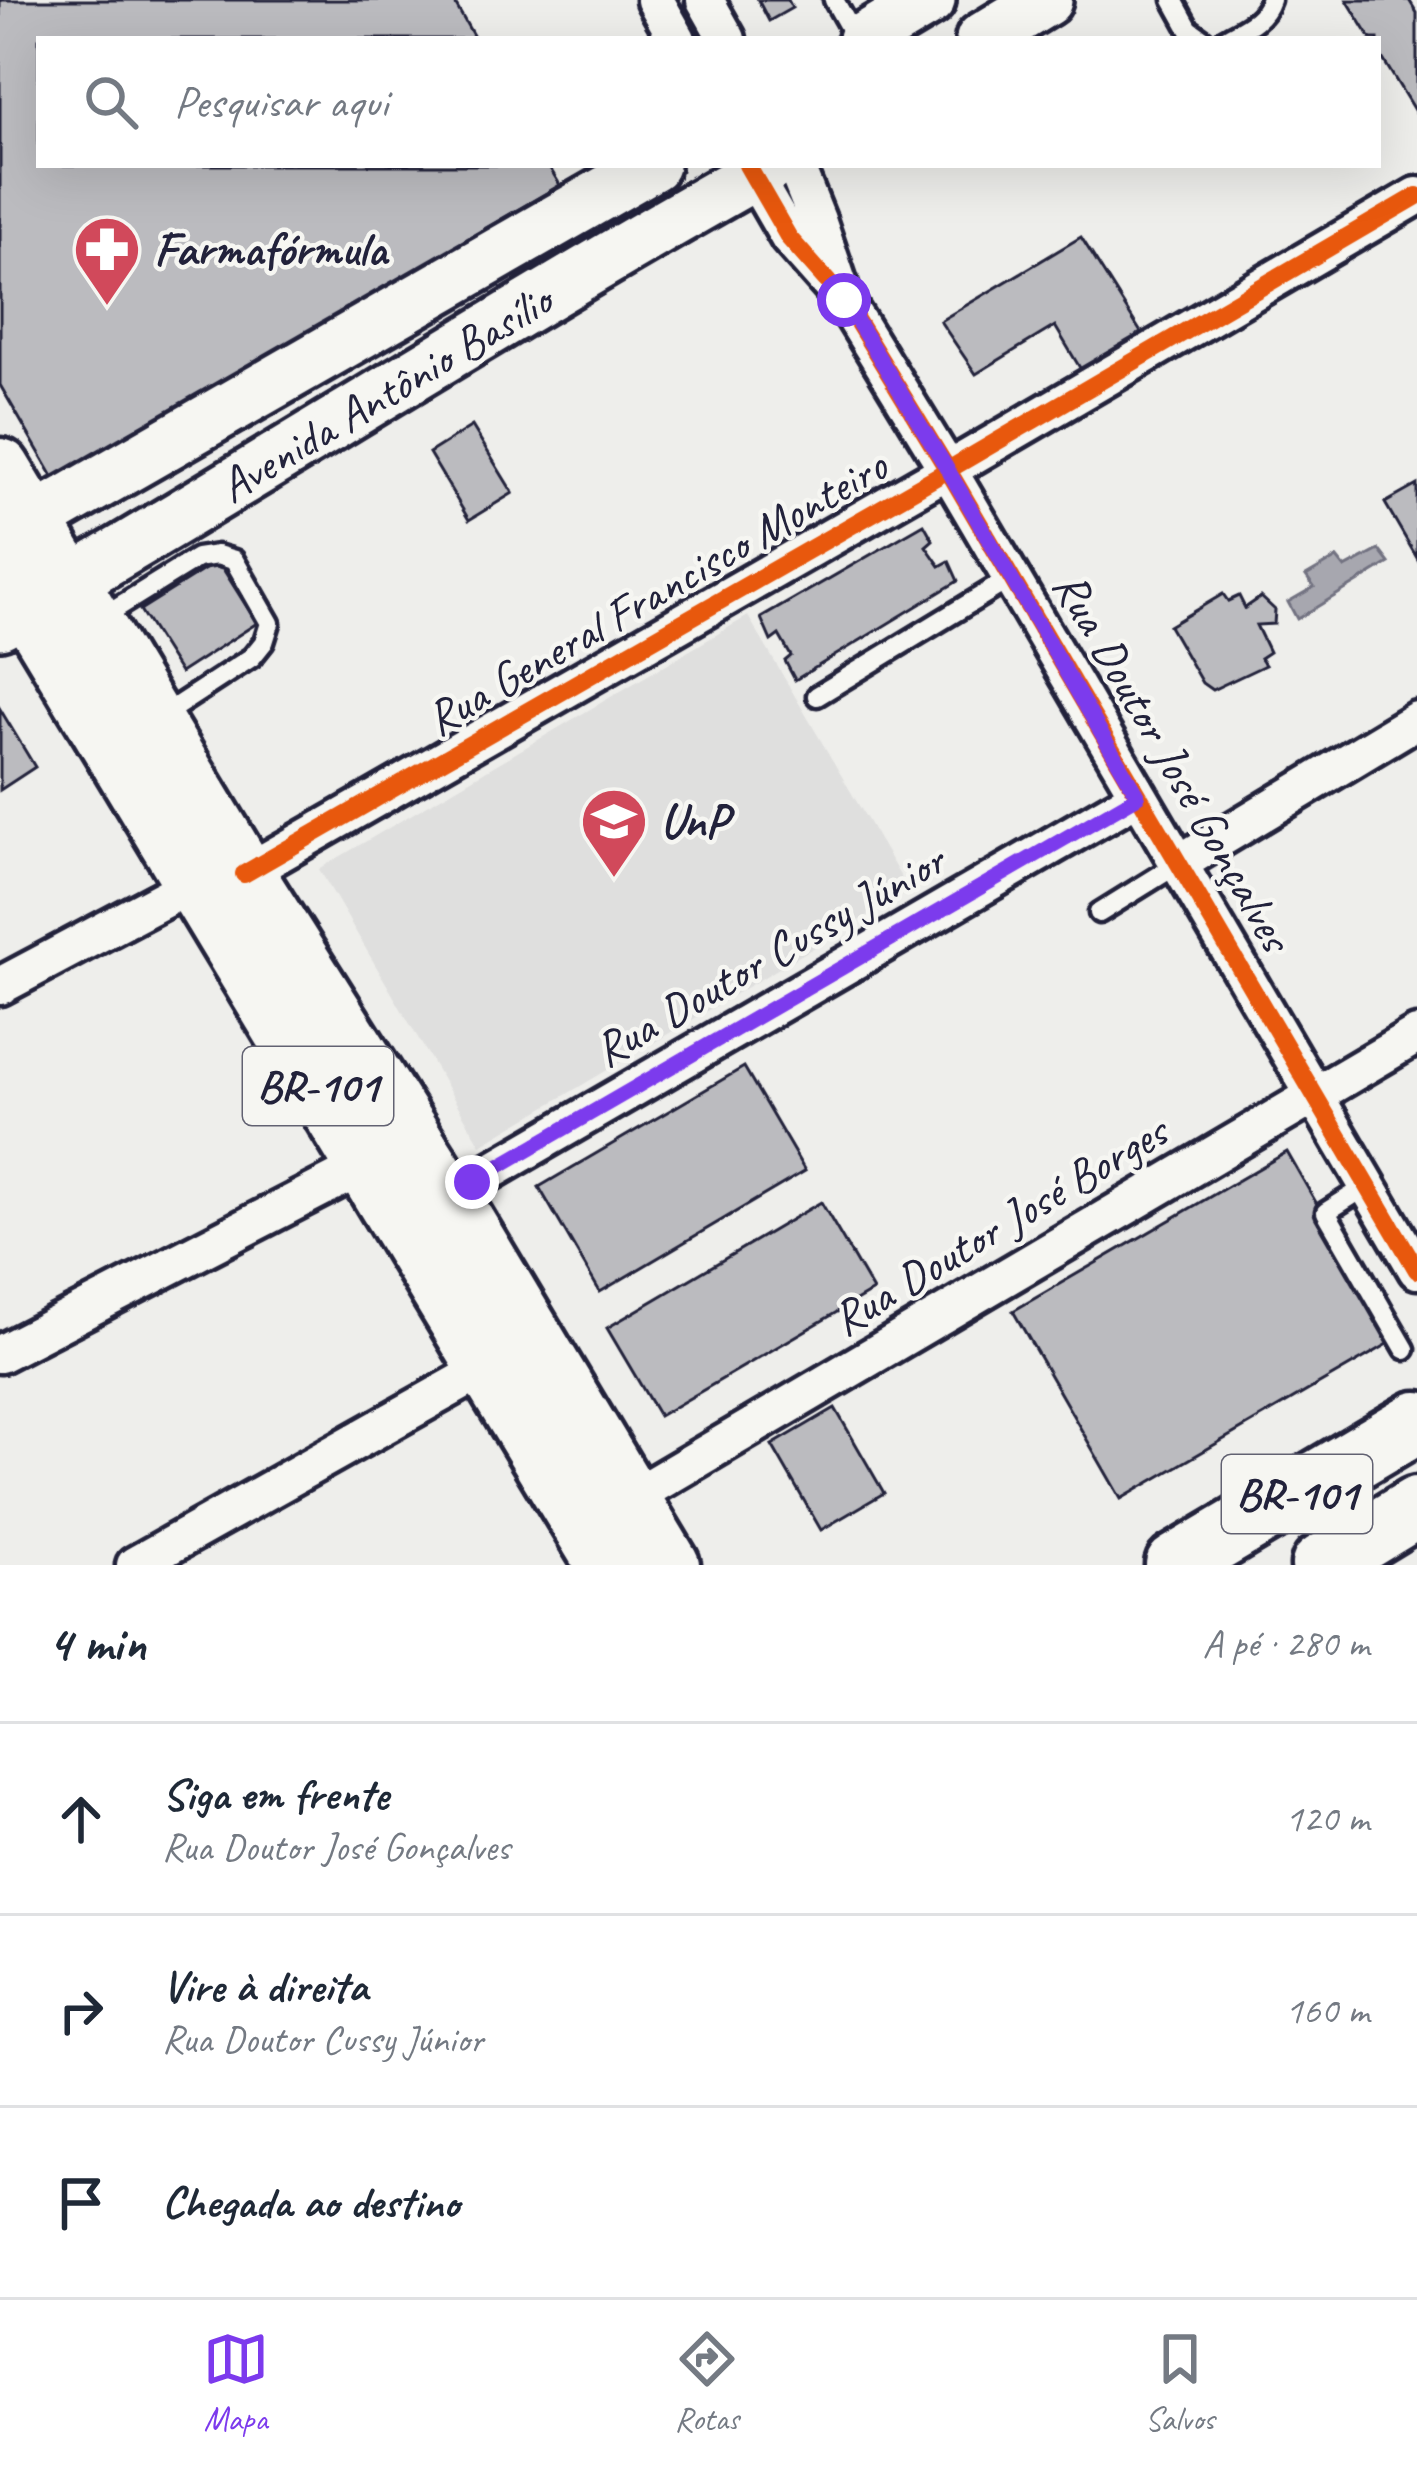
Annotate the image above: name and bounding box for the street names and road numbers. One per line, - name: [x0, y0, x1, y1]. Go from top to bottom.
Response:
- street label: Avenida Antônio Basílio: [208, 268, 566, 516]
- street label: Rua General Francisco Monteiro: [415, 434, 899, 749]
- street label: Rua Doutor José Gonçalves: [1040, 561, 1308, 965]
- street label: Rua Doutor Cussy Júnior: [583, 828, 958, 1080]
- road number: BR-101: [243, 1047, 393, 1125]
- street label: Rua Doutor José Borges: [820, 1099, 1181, 1349]
- road number: BR-101: [1222, 1455, 1372, 1533]

